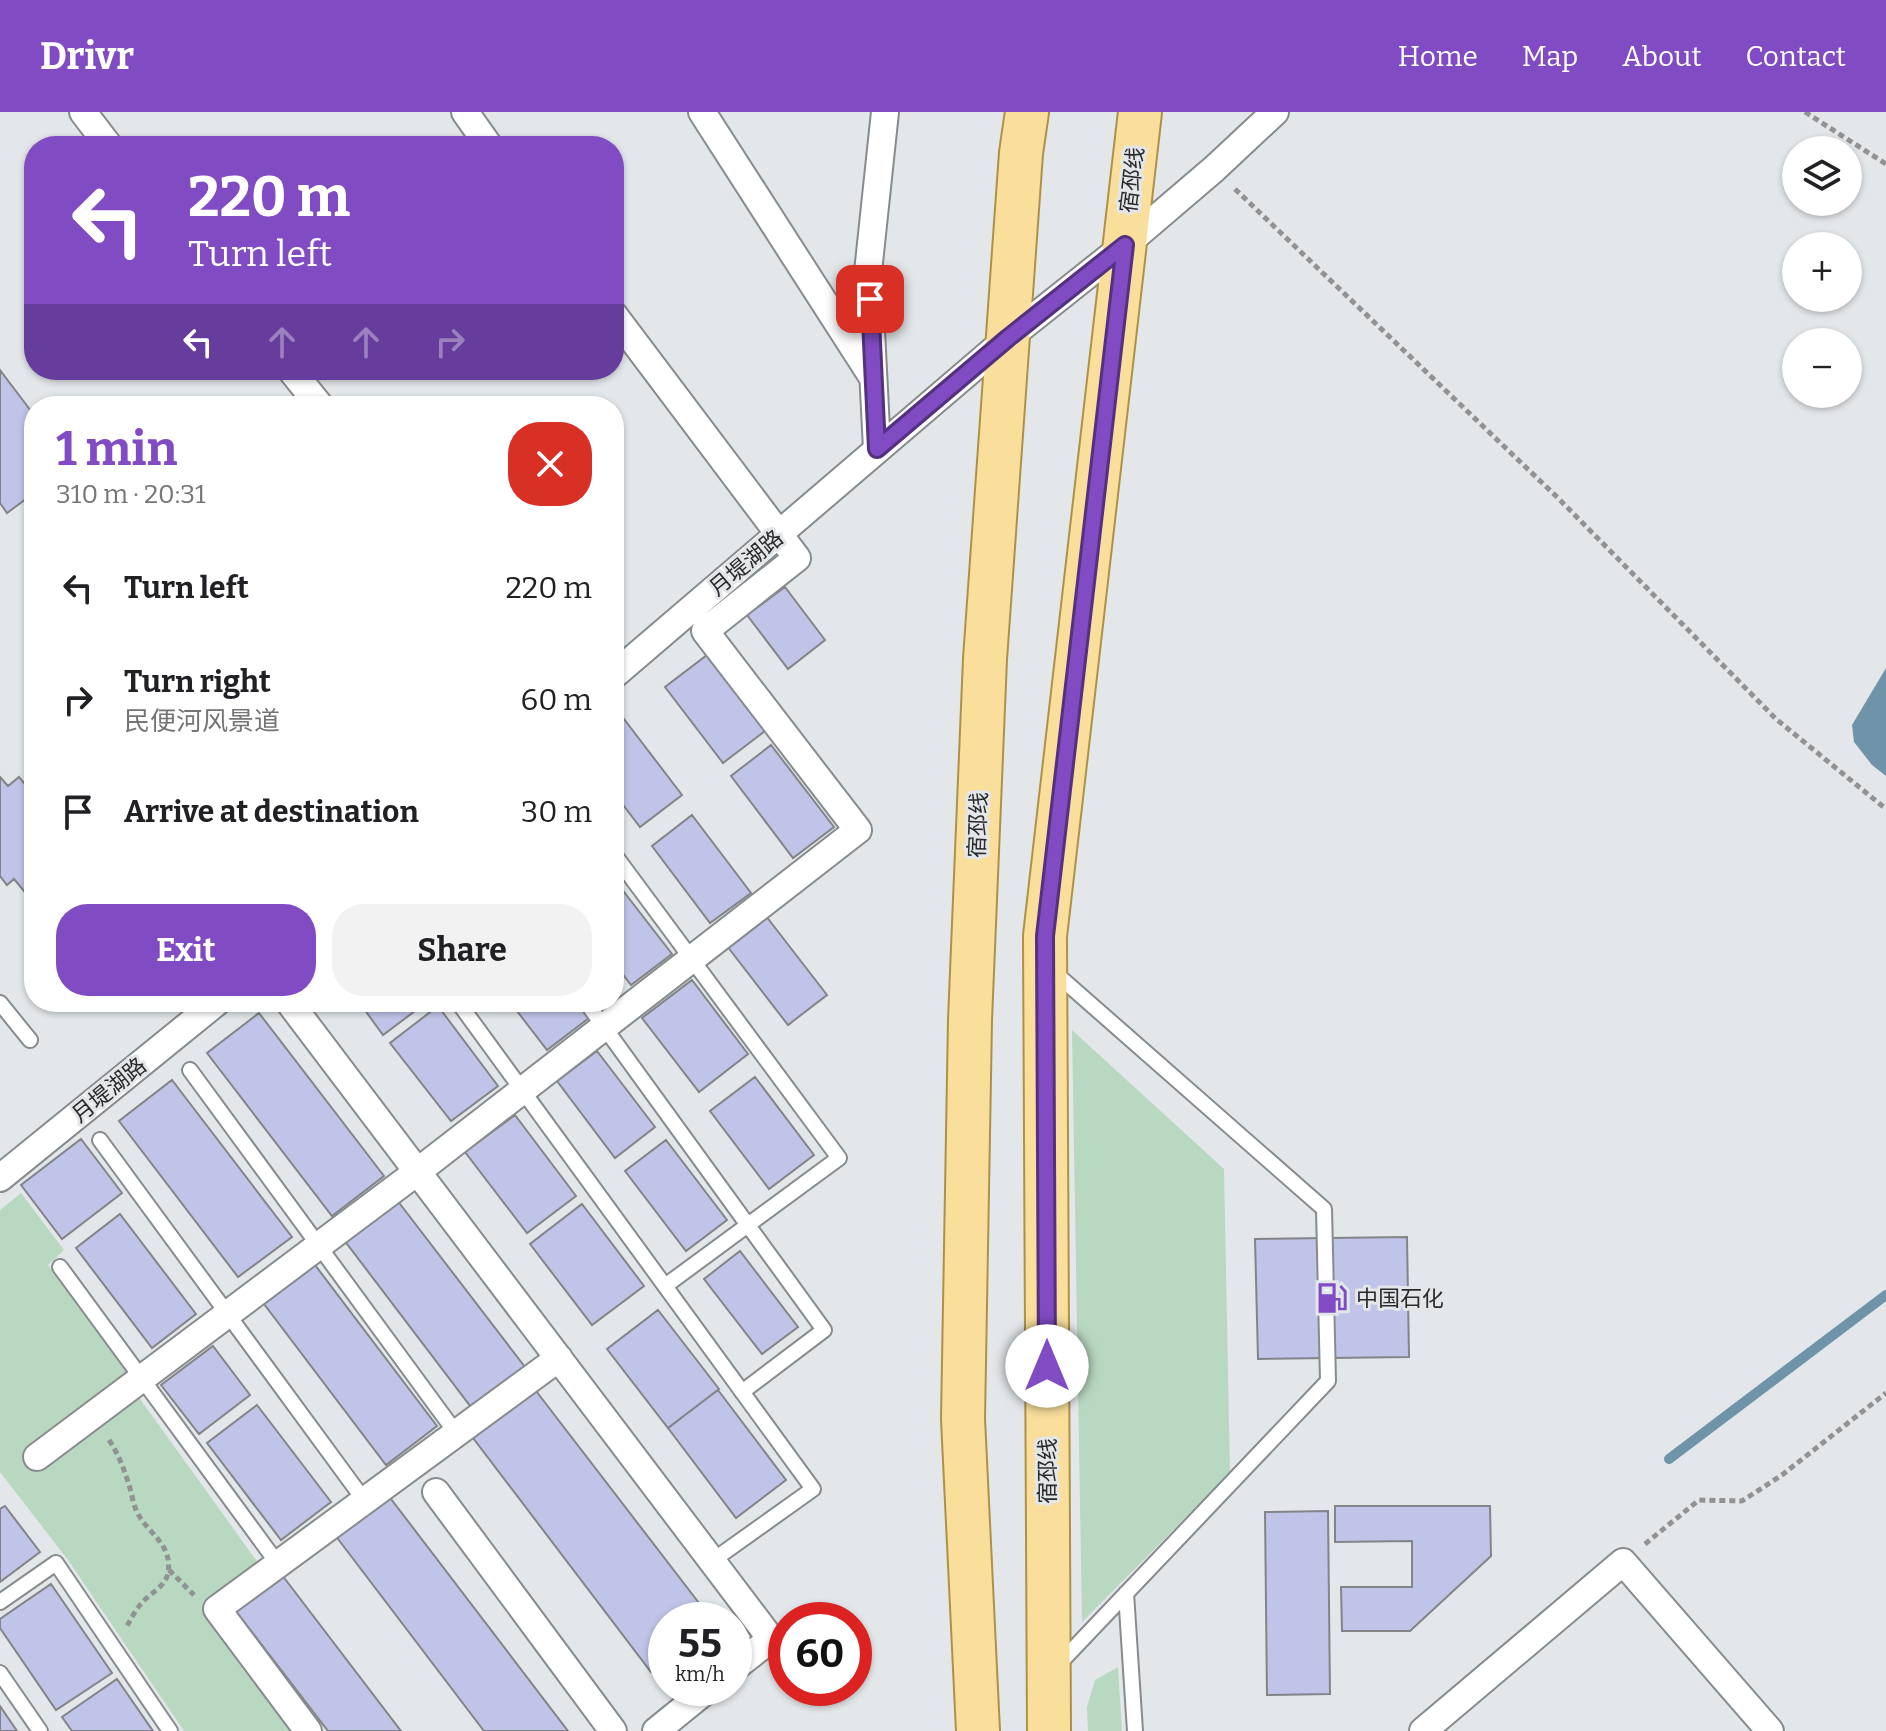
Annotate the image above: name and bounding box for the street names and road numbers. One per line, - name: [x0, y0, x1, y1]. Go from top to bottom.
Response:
- street label: 宿邳线: [1115, 146, 1149, 214]
- street label: 月堤湖路: [704, 524, 788, 602]
- street label: 宿邳线: [963, 792, 993, 858]
- street label: 月堤湖路: [66, 1052, 152, 1128]
- street label: 宿邳线: [1034, 1438, 1061, 1504]

